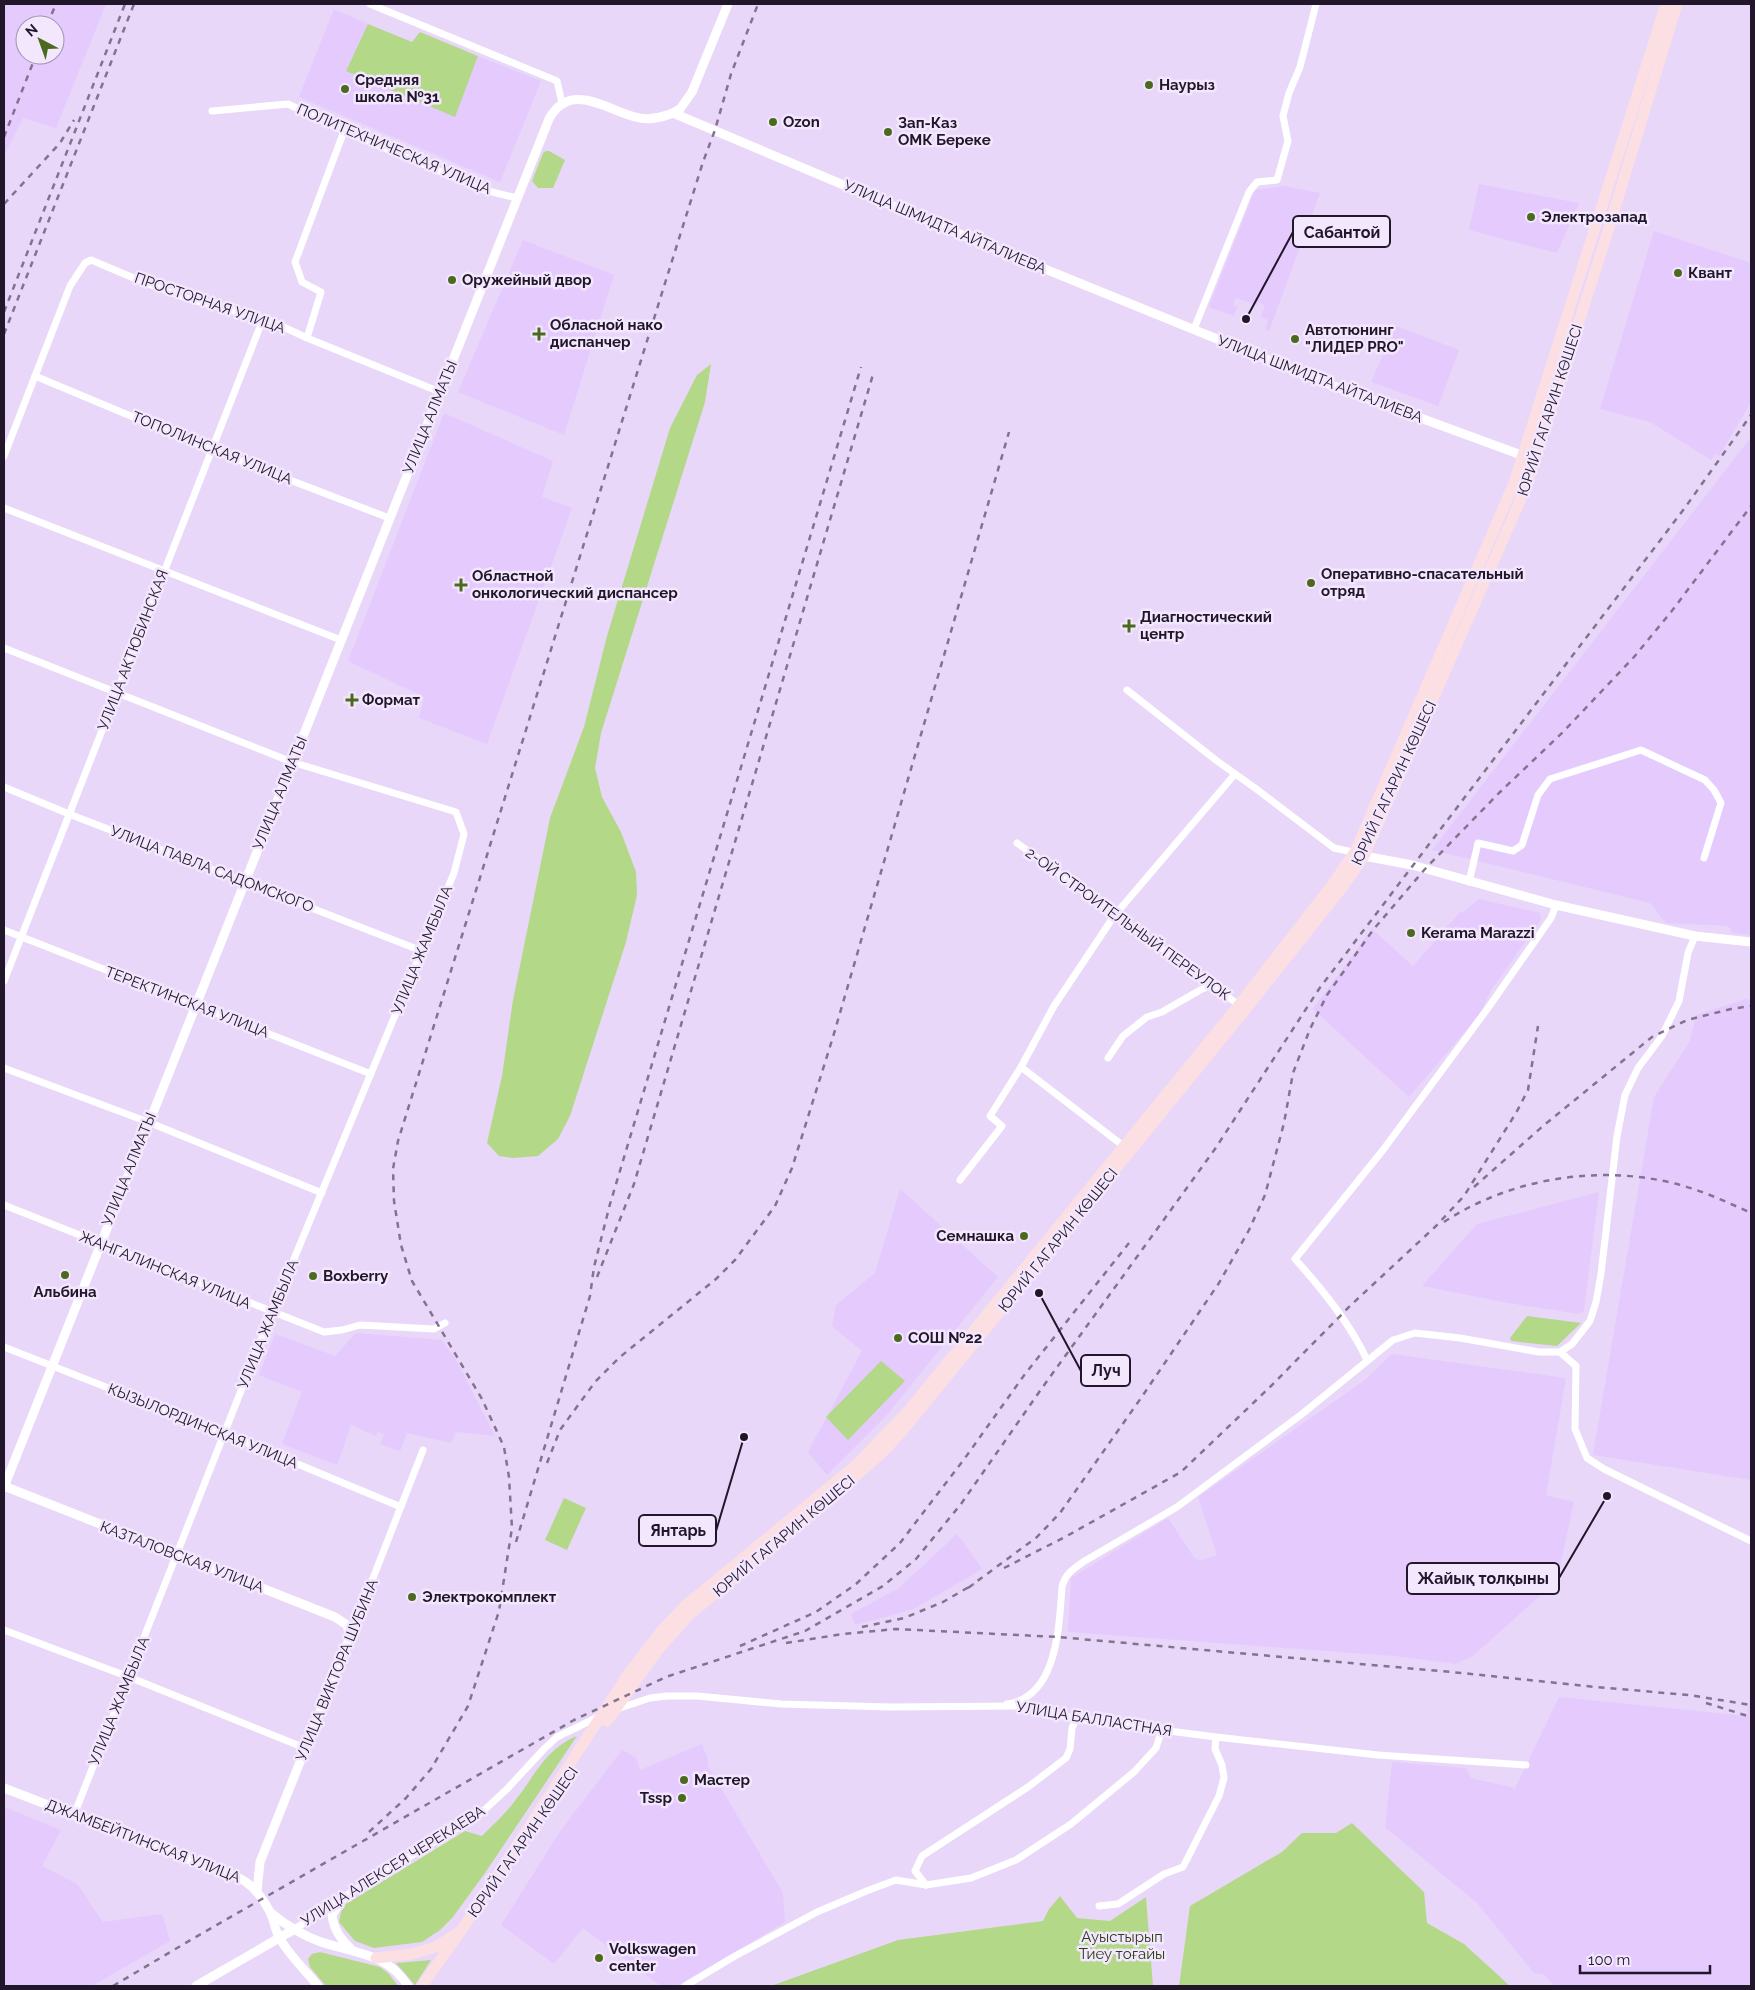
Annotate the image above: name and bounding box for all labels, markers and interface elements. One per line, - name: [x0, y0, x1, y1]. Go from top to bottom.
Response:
- north arrow: [15, 15, 65, 65]
- text: N: [22, 21, 41, 40]
- place label: Средняя школа №31: [355, 71, 440, 106]
- place label: Наурыз: [1159, 76, 1215, 94]
- marker: Наурыз: [1143, 79, 1155, 91]
- marker: Средняя школа №31: [339, 83, 351, 95]
- street label: ПОЛИТЕХНИЧЕСКАЯ УЛИЦА: [294, 100, 494, 198]
- place label: Ozon: [783, 113, 820, 131]
- place label: Зап-Каз ОМК Береке: [898, 114, 991, 149]
- marker: Ozon: [767, 116, 779, 128]
- marker: Зап-Каз ОМК Береке: [882, 126, 894, 138]
- street label: УЛИЦА ШМИДТА АЙТАЛИЕВА: [841, 176, 1049, 278]
- place label: Электрозапад: [1541, 208, 1648, 226]
- marker: Электрозапад: [1525, 211, 1537, 223]
- callout: Сабантой: [1293, 216, 1390, 247]
- text: Сабантой: [1304, 223, 1380, 242]
- place label: Квант: [1688, 264, 1732, 282]
- marker: Квант: [1672, 267, 1684, 279]
- street label: ПРОСТОРНАЯ УЛИЦА: [132, 269, 288, 337]
- place label: Оружейный двор: [462, 271, 592, 289]
- marker: Оружейный двор: [446, 274, 458, 286]
- place label: Обласной нако диспанчер: [550, 316, 663, 351]
- place label: Автотюнинг "ЛИДЕР PRO": [1305, 321, 1404, 356]
- street label: ЮРИЙ ГАГАРИН КӨШЕСІ: [1514, 322, 1586, 498]
- marker: Обласной нако диспанчер: [532, 327, 546, 341]
- street label: УЛИЦА ШМИДТА АЙТАЛИЕВА: [1215, 331, 1425, 427]
- marker: Автотюнинг "ЛИДЕР PRO": [1289, 333, 1301, 345]
- street label: УЛИЦА АЛМАТЫ: [399, 358, 461, 476]
- street label: ТОПОЛИНСКАЯ УЛИЦА: [129, 408, 295, 488]
- place label: Оперативно-спасательный отряд: [1321, 565, 1524, 600]
- street label: УЛИЦА АКТЮБИНСКАЯ: [94, 567, 172, 733]
- place label: Областной онкологический диспансер: [472, 567, 678, 602]
- marker: Оперативно-спасательный отряд: [1305, 577, 1317, 589]
- marker: Областной онкологический диспансер: [454, 578, 468, 592]
- place label: Диагностический центр: [1140, 608, 1272, 643]
- marker: Диагностический центр: [1122, 619, 1136, 633]
- place label: Формат: [362, 691, 420, 709]
- marker: Формат: [346, 694, 358, 706]
- street label: ЮРИЙ ГАГАРИН КӨШЕСІ: [1348, 698, 1440, 868]
- street label: УЛИЦА АЛМАТЫ: [249, 734, 311, 852]
- street label: УЛИЦА ПАВЛА САДОМСКОГО: [108, 822, 316, 916]
- street label: 2-ОЙ СТРОИТЕЛЬНЫЙ ПЕРЕУЛОК: [1022, 844, 1234, 1005]
- street label: УЛИЦА ЖАМБЫЛА: [388, 883, 456, 1017]
- place label: Kerama Marazzi: [1421, 924, 1535, 942]
- marker: Kerama Marazzi: [1405, 927, 1417, 939]
- street label: ТЕРЕКТИНСКАЯ УЛИЦА: [103, 962, 271, 1042]
- street label: УЛИЦА АЛМАТЫ: [98, 1110, 160, 1228]
- street label: ЮРИЙ ГАГАРИН КӨШЕСІ: [995, 1165, 1121, 1315]
- street label: ЖАНГАЛИНСКАЯ УЛИЦА: [77, 1227, 253, 1313]
- place label: Семнашка: [936, 1227, 1014, 1245]
- marker: Семнашка: [1018, 1230, 1030, 1242]
- street label: УЛИЦА ЖАМБЫЛА: [234, 1257, 302, 1391]
- place label: Boxberry: [323, 1267, 389, 1285]
- marker: Альбина: [59, 1269, 71, 1281]
- marker: Boxberry: [307, 1270, 319, 1282]
- place label: Альбина: [33, 1283, 97, 1301]
- place label: СОШ №22: [908, 1329, 982, 1347]
- marker: СОШ №22: [892, 1332, 904, 1344]
- callout: Луч: [1081, 1355, 1130, 1386]
- text: Луч: [1091, 1361, 1121, 1380]
- street label: КЫЗЫЛОРДИНСКАЯ УЛИЦА: [105, 1380, 301, 1472]
- street label: ЮРИЙ ГАГАРИН КӨШЕСІ: [709, 1471, 859, 1601]
- callout: Янтарь: [639, 1515, 716, 1546]
- street label: КАЗТАЛОВСКАЯ УЛИЦА: [97, 1517, 267, 1597]
- text: Янтарь: [650, 1521, 707, 1540]
- callout: Жайық толқыны: [1407, 1563, 1559, 1594]
- text: Жайық толқыны: [1417, 1569, 1549, 1588]
- street label: УЛИЦА ВИКТОРА ШУБИНА: [292, 1576, 382, 1764]
- place label: Электрокомплект: [422, 1588, 557, 1606]
- marker: Электрокомплект: [406, 1591, 418, 1603]
- street label: УЛИЦА ЖАМБЫЛА: [85, 1634, 153, 1768]
- street label: УЛИЦА БАЛЛАСТНАЯ: [1015, 1698, 1173, 1740]
- street label: ЮРИЙ ГАГАРИН КӨШЕСІ: [464, 1763, 582, 1921]
- place label: Мастер: [694, 1771, 750, 1789]
- marker: Мастер: [678, 1774, 690, 1786]
- place label: Tssp: [640, 1789, 672, 1807]
- marker: Tssp: [676, 1792, 688, 1804]
- street label: ДЖАМБЕЙТИНСКАЯ УЛИЦА: [43, 1795, 243, 1887]
- street label: УЛИЦА АЛЕКСЕЯ ЧЕРЕКАЕВА: [298, 1802, 488, 1930]
- park label: Ауыстырып Тиеу тоғайы: [1079, 1928, 1165, 1963]
- place label: Volkswagen center: [609, 1940, 696, 1975]
- scale bar: [1580, 1942, 1710, 1974]
- text: 100 m: [1588, 1951, 1630, 1969]
- marker: Volkswagen center: [593, 1952, 605, 1964]

